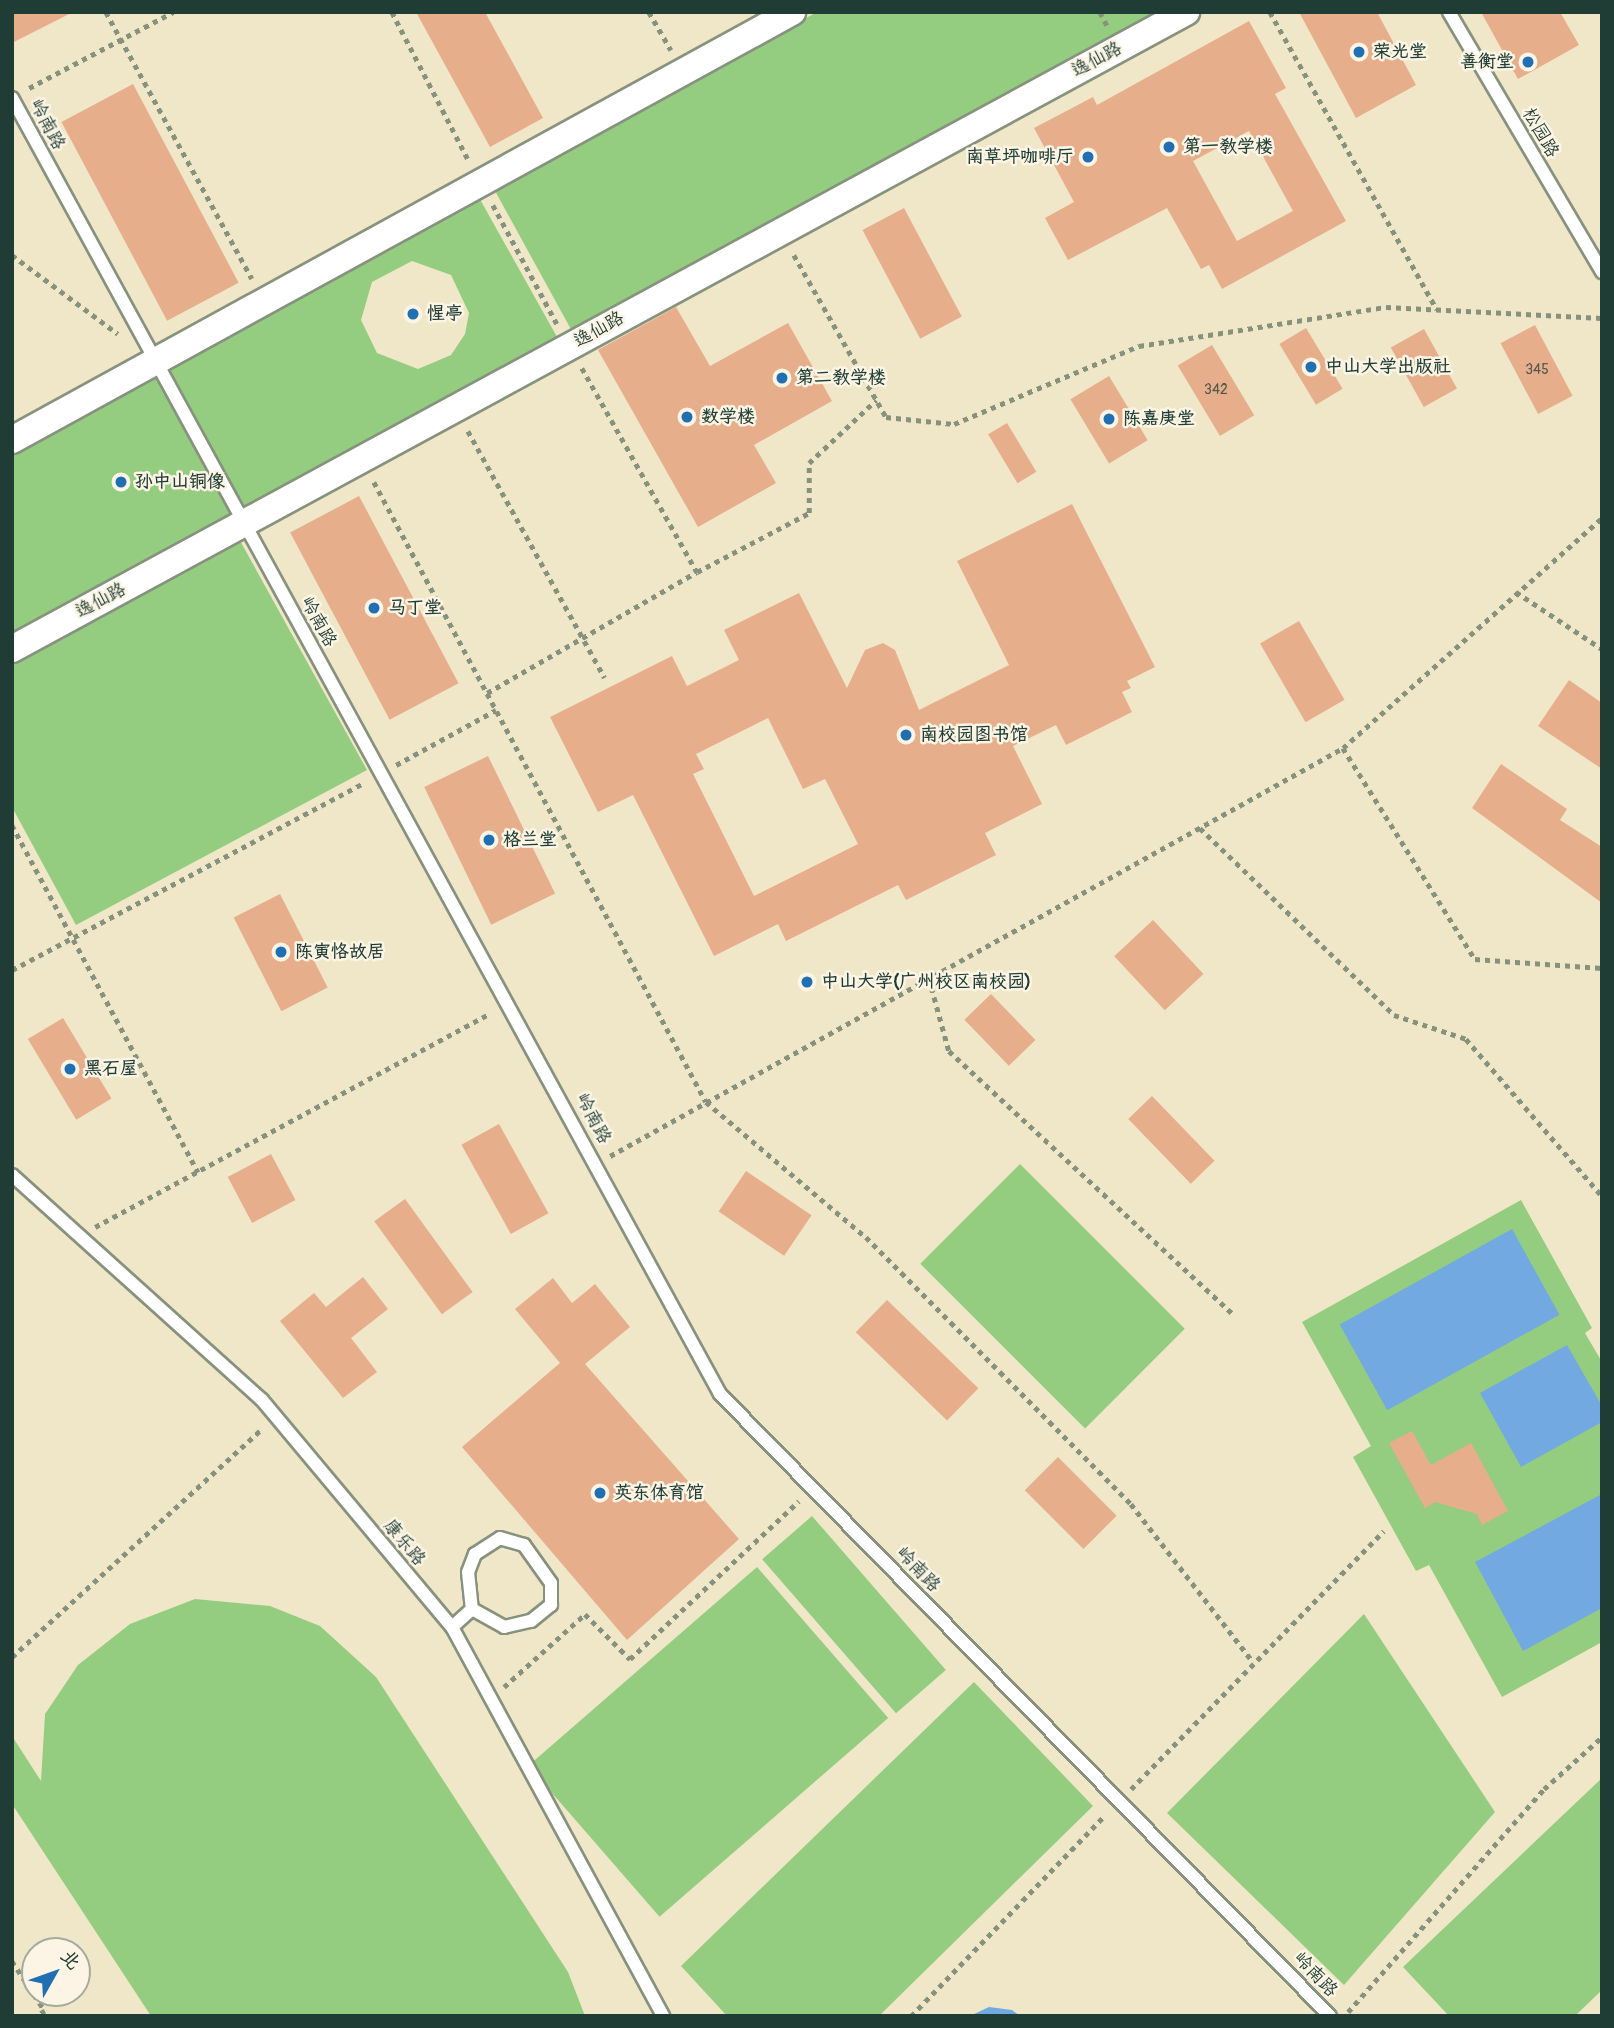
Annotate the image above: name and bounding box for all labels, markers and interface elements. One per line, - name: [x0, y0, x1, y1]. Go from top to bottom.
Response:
- street label: 逸仙路: [1068, 38, 1126, 82]
- place label: 荣光堂: [1373, 41, 1427, 63]
- marker: 荣光堂: [1351, 44, 1367, 60]
- place label: 善衡堂: [1460, 51, 1514, 73]
- marker: 善衡堂: [1520, 54, 1536, 70]
- street label: 岭南路: [25, 96, 69, 154]
- street label: 松园路: [1517, 104, 1563, 162]
- place label: 第一教学楼: [1183, 136, 1273, 158]
- marker: 第一教学楼: [1161, 139, 1177, 155]
- place label: 南草坪咖啡厅: [966, 146, 1074, 168]
- marker: 南草坪咖啡厅: [1080, 149, 1096, 165]
- place label: 惺亭: [427, 303, 463, 325]
- marker: 惺亭: [405, 306, 421, 322]
- street label: 逸仙路: [570, 307, 628, 353]
- place label: 中山大学出版社: [1325, 356, 1451, 378]
- marker: 中山大学出版社: [1303, 359, 1319, 375]
- house number: 345: [1525, 362, 1549, 378]
- place label: 第二教学楼: [796, 367, 886, 389]
- marker: 第二教学楼: [774, 370, 790, 386]
- house number: 342: [1204, 382, 1228, 398]
- place label: 数学楼: [701, 406, 755, 428]
- place label: 陈嘉庚堂: [1123, 408, 1195, 430]
- marker: 数学楼: [679, 409, 695, 425]
- marker: 陈嘉庚堂: [1101, 411, 1117, 427]
- place label: 孙中山铜像: [135, 471, 225, 493]
- marker: 孙中山铜像: [113, 474, 129, 490]
- street label: 逸仙路: [72, 579, 130, 623]
- street label: 岭南路: [295, 593, 341, 651]
- place label: 马丁堂: [388, 597, 442, 619]
- marker: 马丁堂: [366, 600, 382, 616]
- place label: 南校园图书馆: [920, 724, 1028, 746]
- marker: 南校园图书馆: [898, 727, 914, 743]
- place label: 格兰堂: [503, 829, 557, 851]
- marker: 格兰堂: [481, 832, 497, 848]
- place label: 陈寅恪故居: [295, 941, 385, 963]
- marker: 陈寅恪故居: [273, 944, 289, 960]
- place label: 中山大学(广州校区南校园): [821, 971, 1031, 993]
- marker: 中山大学(广州校区南校园): [799, 974, 815, 990]
- place label: 黑石屋: [84, 1058, 138, 1080]
- marker: 黑石屋: [62, 1061, 78, 1077]
- street label: 岭南路: [571, 1090, 615, 1148]
- place label: 英东体育馆: [614, 1482, 704, 1504]
- marker: 英东体育馆: [592, 1485, 608, 1501]
- street label: 康乐路: [378, 1515, 430, 1571]
- street label: 岭南路: [891, 1543, 945, 1597]
- north arrow: [21, 1937, 91, 2007]
- text: 北: [55, 1945, 86, 1975]
- street label: 岭南路: [1288, 1948, 1342, 2002]

